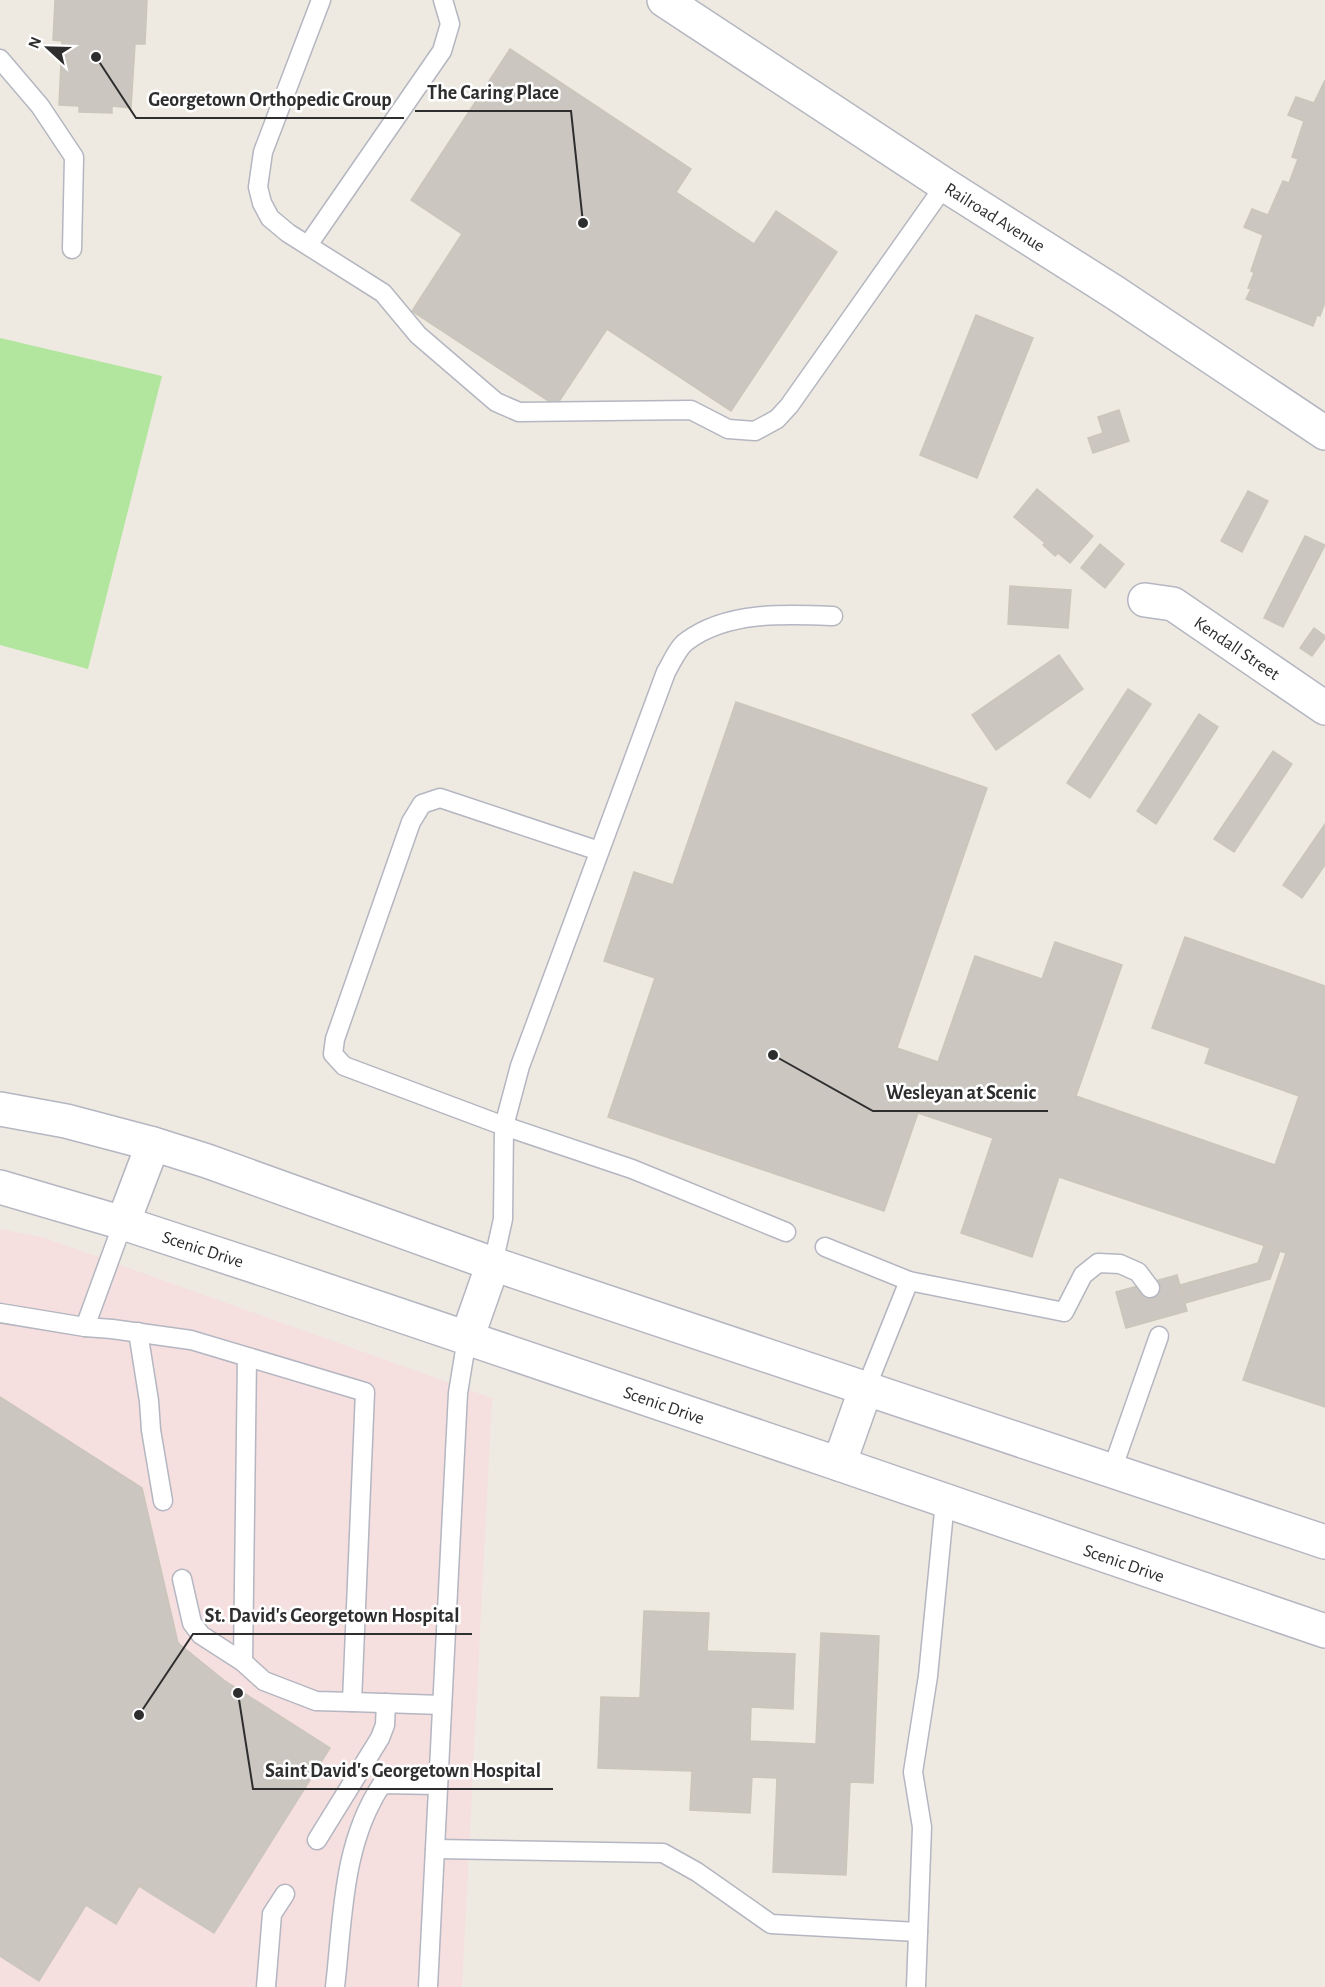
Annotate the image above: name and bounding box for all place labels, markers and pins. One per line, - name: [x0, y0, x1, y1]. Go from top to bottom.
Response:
- callout: The Caring Place: [415, 73, 571, 111]
- callout: Georgetown Orthopedic Group: [136, 80, 404, 118]
- callout: Wesleyan at Scenic: [873, 1073, 1048, 1111]
- callout: St. David's Georgetown Hospital: [193, 1596, 472, 1634]
- callout: Saint David's Georgetown Hospital: [253, 1751, 553, 1789]

